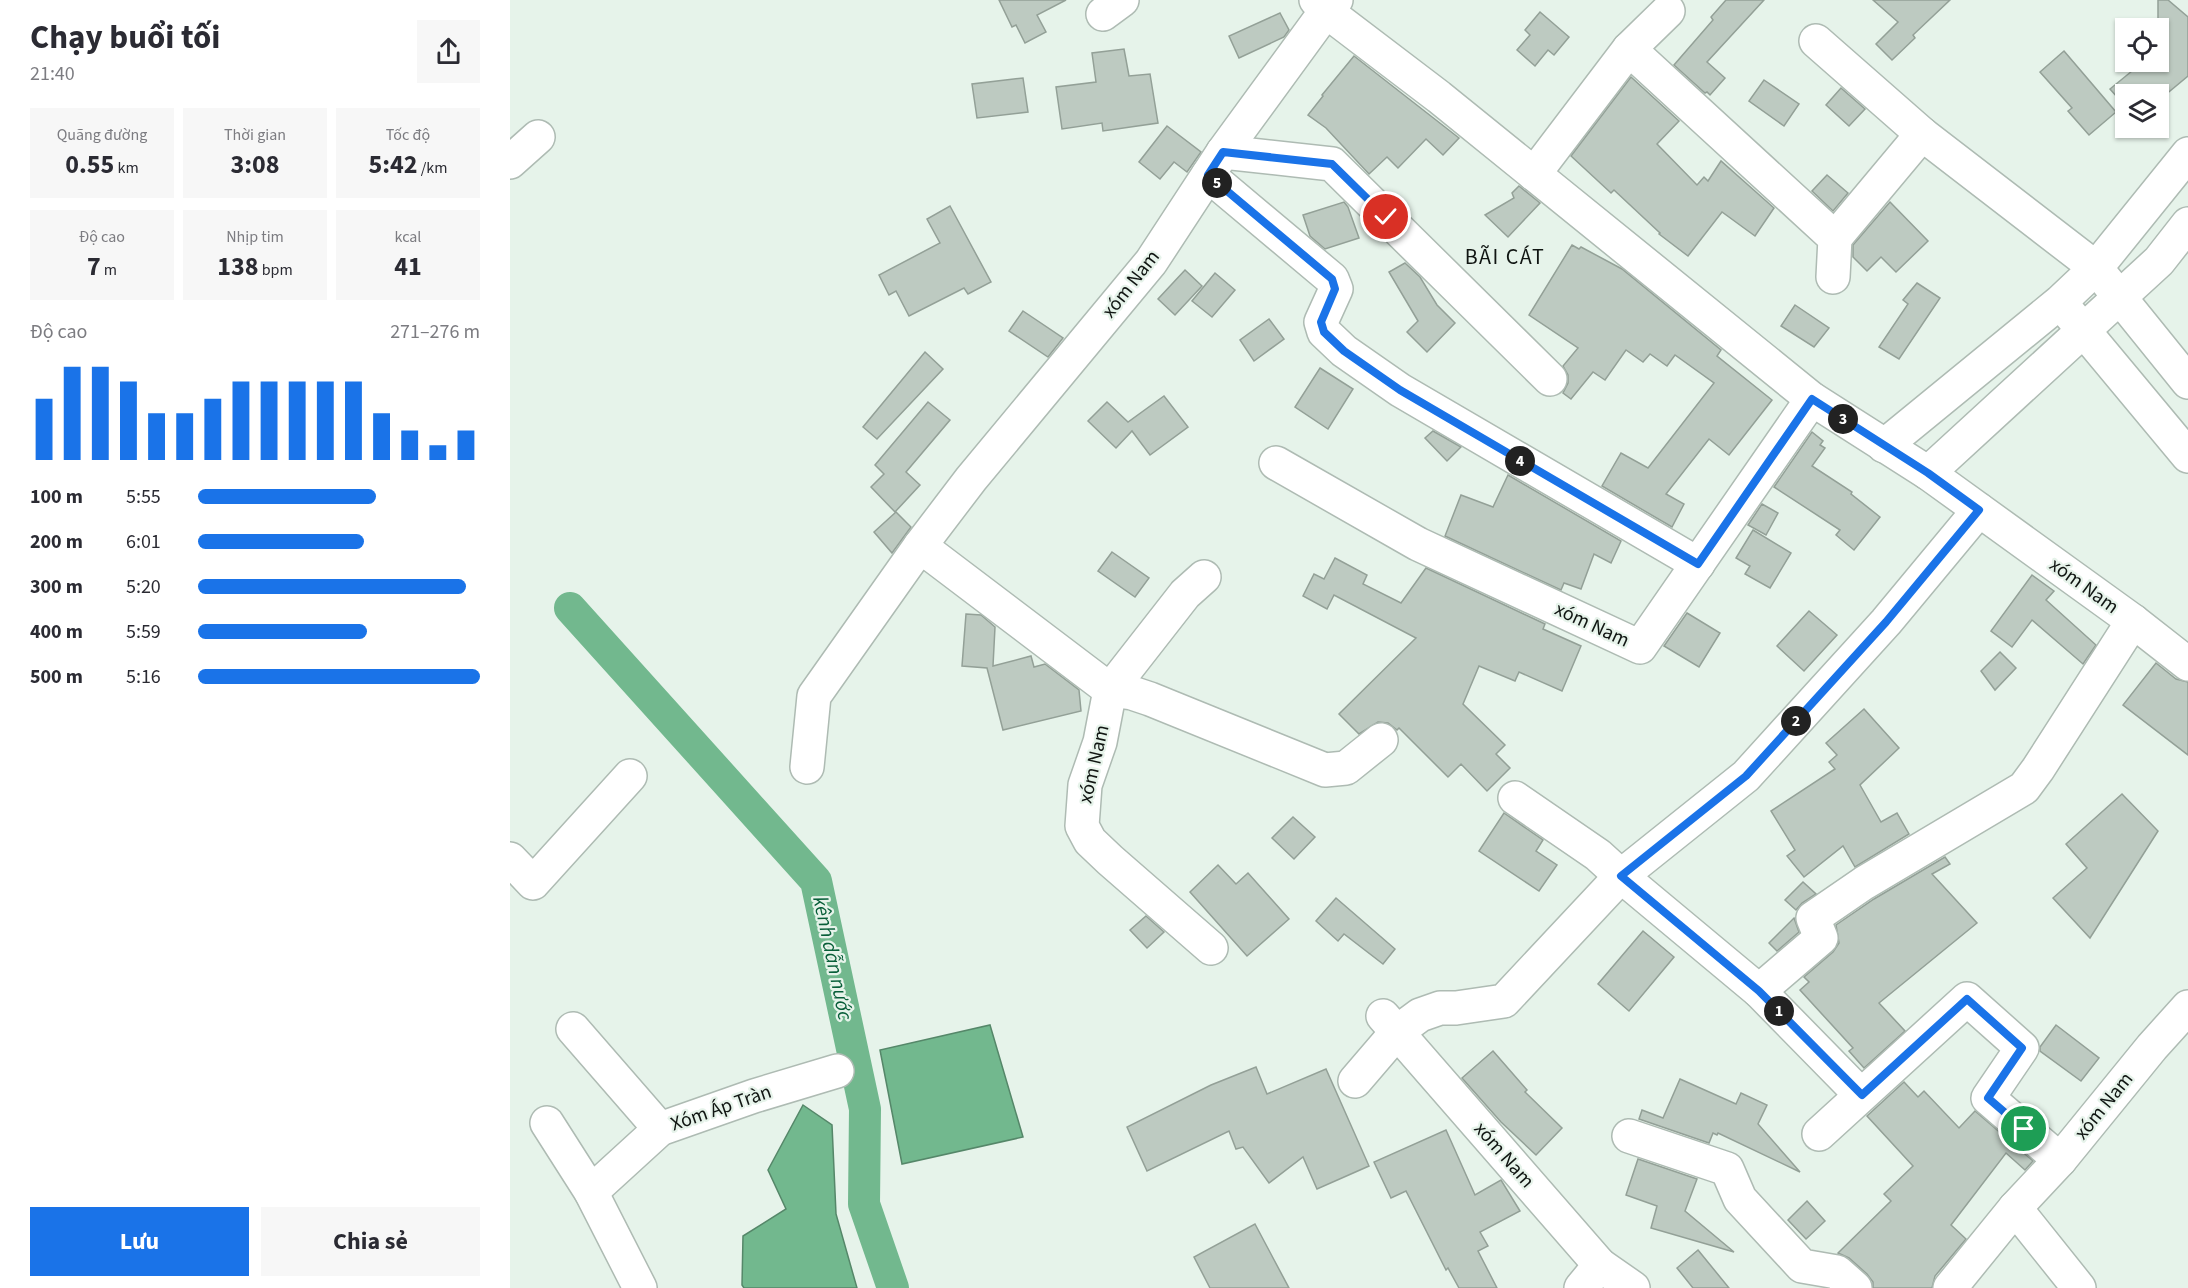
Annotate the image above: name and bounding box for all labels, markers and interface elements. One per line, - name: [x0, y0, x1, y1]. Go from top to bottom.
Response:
- text: Chạy buổi tối: [30, 14, 220, 61]
- map controls: [2115, 18, 2169, 138]
- button: locate: [2115, 18, 2169, 72]
- button: share: [417, 20, 480, 83]
- text: 21:40: [30, 60, 75, 88]
- button: layers: [2115, 84, 2169, 138]
- text: Quãng đường: [57, 124, 147, 146]
- text: Thời gian: [224, 124, 286, 146]
- text: Tốc độ: [386, 124, 430, 146]
- text: 0.55: [65, 146, 114, 183]
- text: 3:08: [231, 146, 279, 183]
- text: 5:42: [369, 146, 418, 183]
- text: km: [114, 157, 139, 179]
- text: /km: [418, 157, 447, 179]
- pin: 5: [1202, 168, 1232, 198]
- text: 5: [1213, 172, 1221, 194]
- pin: [1360, 191, 1411, 242]
- icon: check: [1369, 200, 1402, 233]
- text: Độ cao: [79, 226, 125, 248]
- text: Nhịp tim: [226, 226, 284, 248]
- text: kcal: [395, 226, 421, 248]
- district label: BÃI CÁT: [1465, 241, 1545, 273]
- street label: xóm Nam: [1095, 244, 1167, 324]
- text: 7: [87, 248, 101, 285]
- text: 138: [217, 248, 258, 285]
- text: 41: [394, 248, 422, 285]
- text: m: [101, 259, 117, 281]
- text: bpm: [258, 259, 293, 281]
- text: Độ cao: [30, 318, 87, 346]
- text: 271–276 m: [390, 318, 480, 346]
- pin: 3: [1828, 404, 1858, 434]
- text: 3: [1839, 408, 1847, 430]
- pin: 4: [1505, 446, 1535, 476]
- text: 4: [1516, 450, 1524, 472]
- text: 100 m: [30, 483, 83, 511]
- text: 5:55: [126, 483, 161, 511]
- text: 200 m: [30, 528, 83, 556]
- text: 6:01: [126, 528, 161, 556]
- street label: xóm Nam: [2044, 551, 2124, 621]
- text: 300 m: [30, 573, 83, 601]
- text: 5:20: [126, 573, 161, 601]
- street label: xóm Nam: [1550, 595, 1634, 655]
- text: 400 m: [30, 618, 83, 646]
- text: 5:59: [126, 618, 161, 646]
- text: 500 m: [30, 663, 83, 691]
- text: 5:16: [126, 663, 161, 691]
- pin: 2: [1781, 706, 1811, 736]
- text: 2: [1792, 710, 1800, 732]
- street label: xóm Nam: [1071, 722, 1117, 806]
- water label: kênh dẫn nước: [805, 893, 861, 1024]
- pin: 1: [1764, 996, 1794, 1026]
- text: 1: [1775, 1000, 1783, 1022]
- street label: xóm Nam: [2068, 1066, 2140, 1146]
- street label: Xóm Áp Tràn: [667, 1078, 775, 1138]
- pin: [1998, 1103, 2049, 1154]
- icon: arrive: [2007, 1112, 2040, 1145]
- street label: xóm Nam: [1467, 1116, 1541, 1194]
- button: Lưu: [30, 1207, 249, 1276]
- button: Chia sẻ: [261, 1207, 480, 1276]

